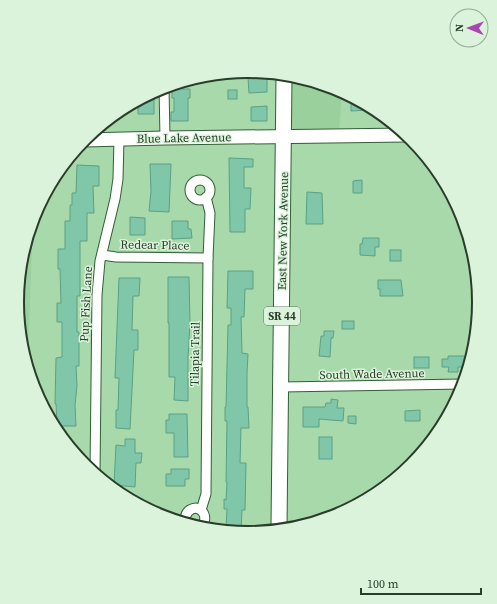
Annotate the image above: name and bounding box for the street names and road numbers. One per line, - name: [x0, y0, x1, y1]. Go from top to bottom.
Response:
- street label: Blue Lake Avenue: [137, 129, 231, 147]
- street label: East New York Avenue: [274, 172, 292, 290]
- street label: Redear Place: [120, 236, 190, 254]
- street label: Pup Fish Lane: [76, 266, 96, 342]
- road number: SR 44: [264, 307, 300, 325]
- street label: Tilapia Trail: [186, 321, 204, 386]
- street label: South Wade Avenue: [319, 365, 425, 383]

